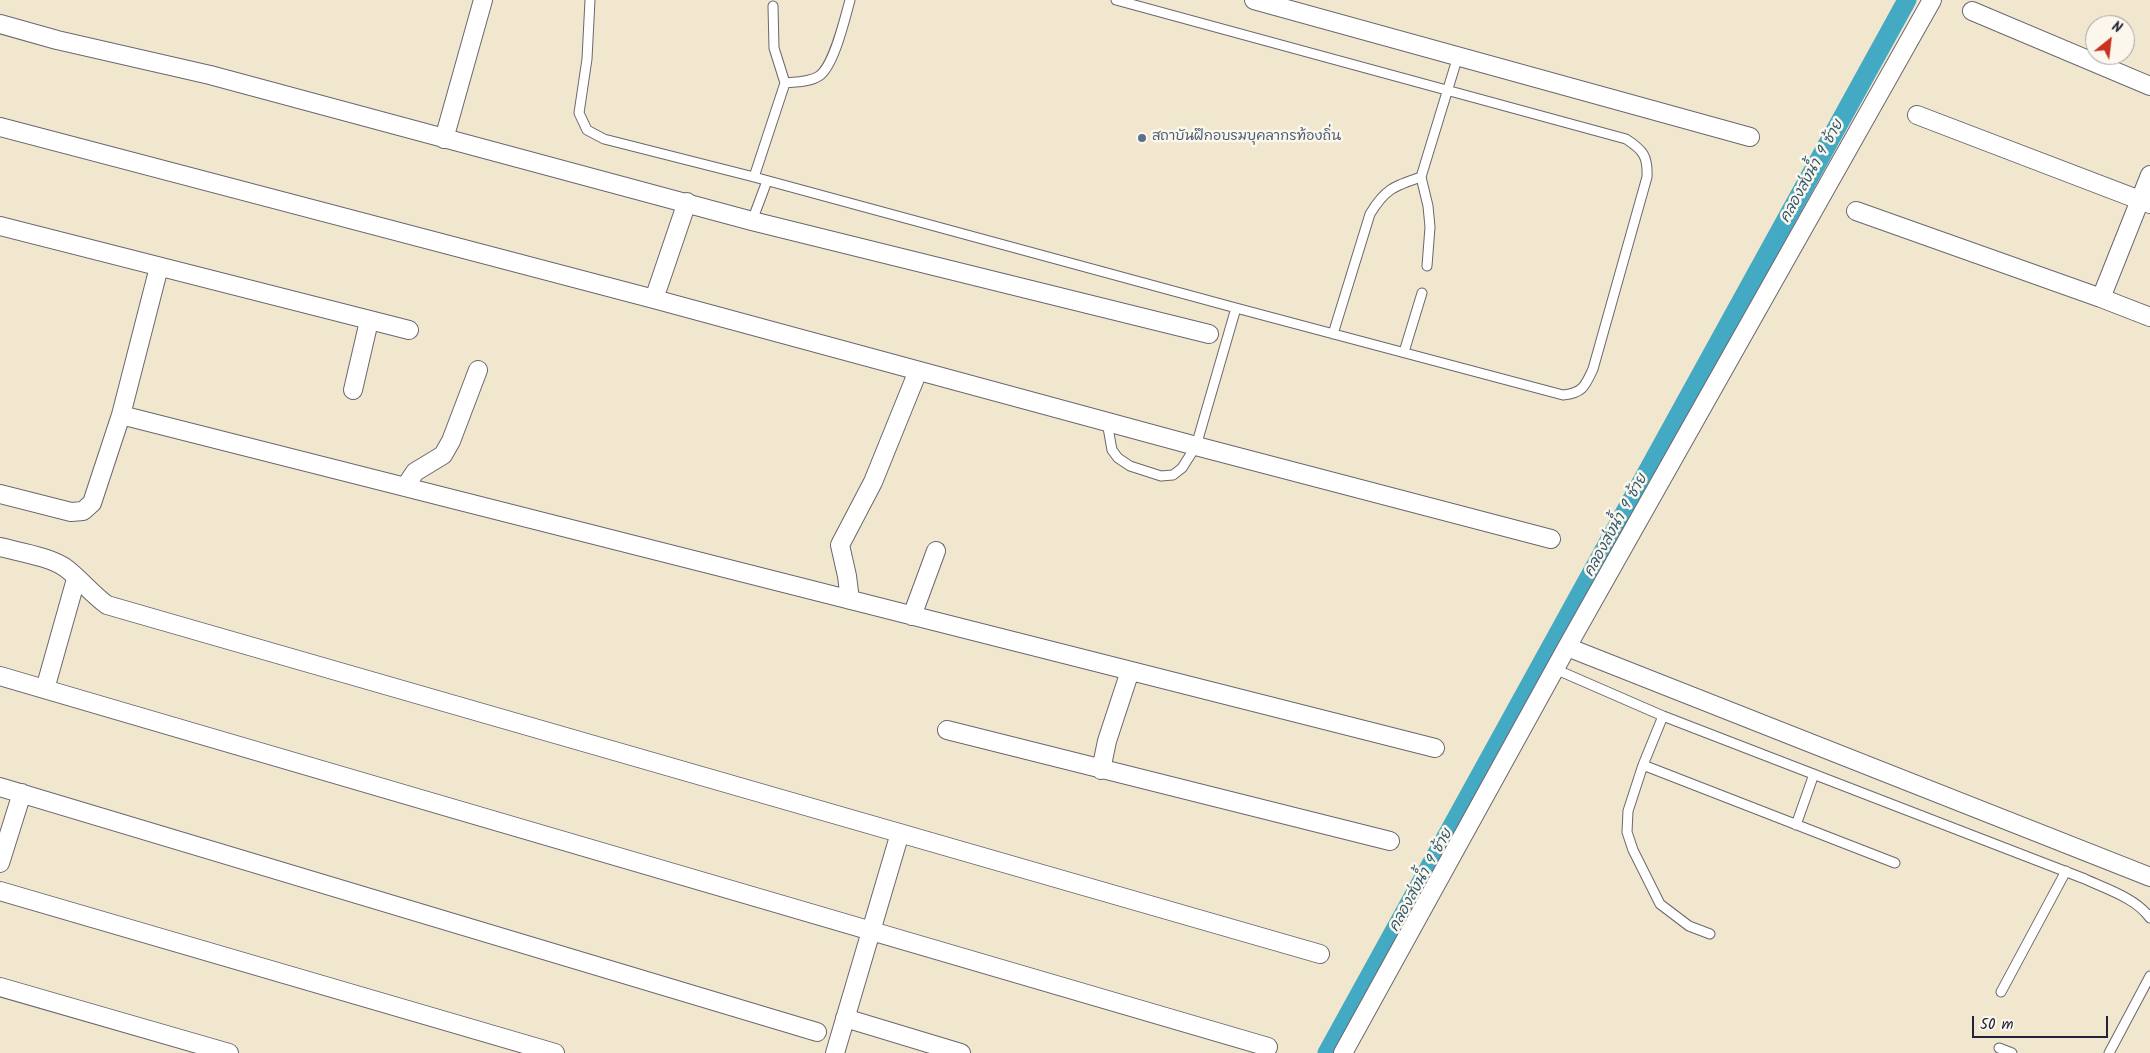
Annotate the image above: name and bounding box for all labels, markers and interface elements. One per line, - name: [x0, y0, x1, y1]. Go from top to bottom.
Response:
- north arrow: [2085, 15, 2135, 65]
- text: N: [2108, 16, 2126, 40]
- water label: คลองส่งน้ำ 9 ซ้าย: [1777, 118, 1849, 226]
- place label: สถาบันฝึกอบรมบุคลากรท้องถิ่น: [1152, 130, 1341, 146]
- marker: สถาบันฝึกอบรมบุคลากรท้องถิ่น: [1136, 132, 1148, 144]
- water label: คลองส่งน้ำ 9 ซ้าย: [1581, 472, 1653, 580]
- water label: คลองส่งน้ำ 9 ซ้าย: [1386, 827, 1458, 935]
- scale bar: [1975, 1006, 2111, 1038]
- text: 50 m: [1980, 1013, 2014, 1037]

